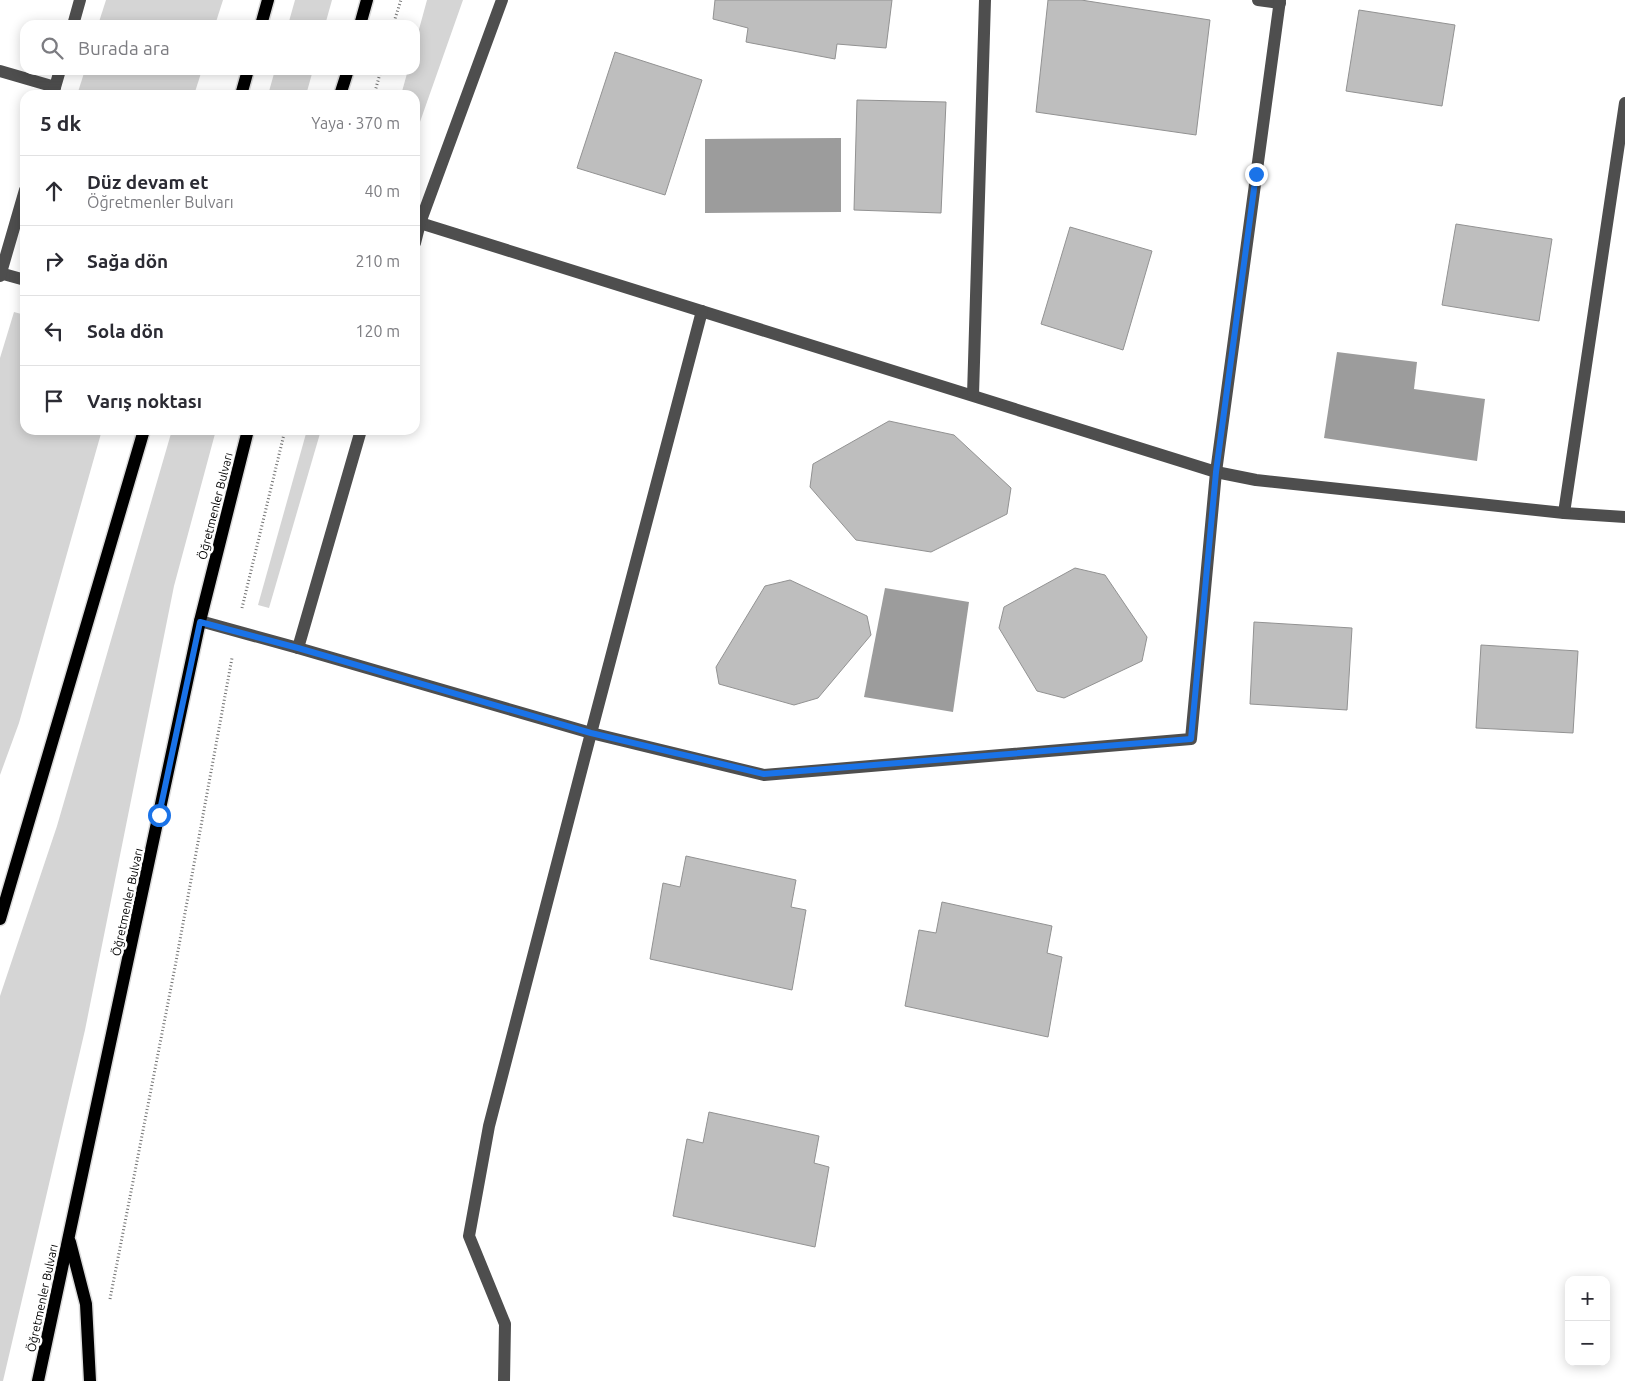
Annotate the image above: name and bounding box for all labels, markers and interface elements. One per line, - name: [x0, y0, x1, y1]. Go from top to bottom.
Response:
- search box: [20, 20, 420, 75]
- icon: search: [38, 34, 66, 62]
- text: Burada ara: [78, 37, 170, 59]
- text: 5 dk: [40, 111, 81, 135]
- text: Yaya · 370 m: [311, 114, 400, 132]
- route end: [1245, 163, 1268, 186]
- text: Düz devam et: [87, 171, 208, 193]
- icon: ahead: [40, 177, 68, 205]
- text: 40 m: [364, 182, 400, 200]
- text: Öğretmenler Bulvarı: [87, 193, 234, 211]
- icon: right: [40, 247, 68, 275]
- text: Sağa dön: [87, 250, 168, 272]
- text: 210 m: [355, 252, 400, 270]
- icon: left: [40, 317, 68, 345]
- text: Sola dön: [87, 320, 164, 342]
- text: 120 m: [355, 322, 400, 340]
- icon: arrive: [40, 387, 68, 415]
- text: Varış noktası: [87, 390, 202, 412]
- street label: Öğretmenler Bulvarı: [195, 451, 235, 561]
- route start: [148, 804, 171, 827]
- street label: Öğretmenler Bulvarı: [109, 847, 145, 957]
- street label: Öğretmenler Bulvarı: [24, 1243, 60, 1353]
- map controls: [1565, 1276, 1610, 1366]
- button: +: [1565, 1276, 1610, 1321]
- button: −: [1565, 1321, 1610, 1366]

